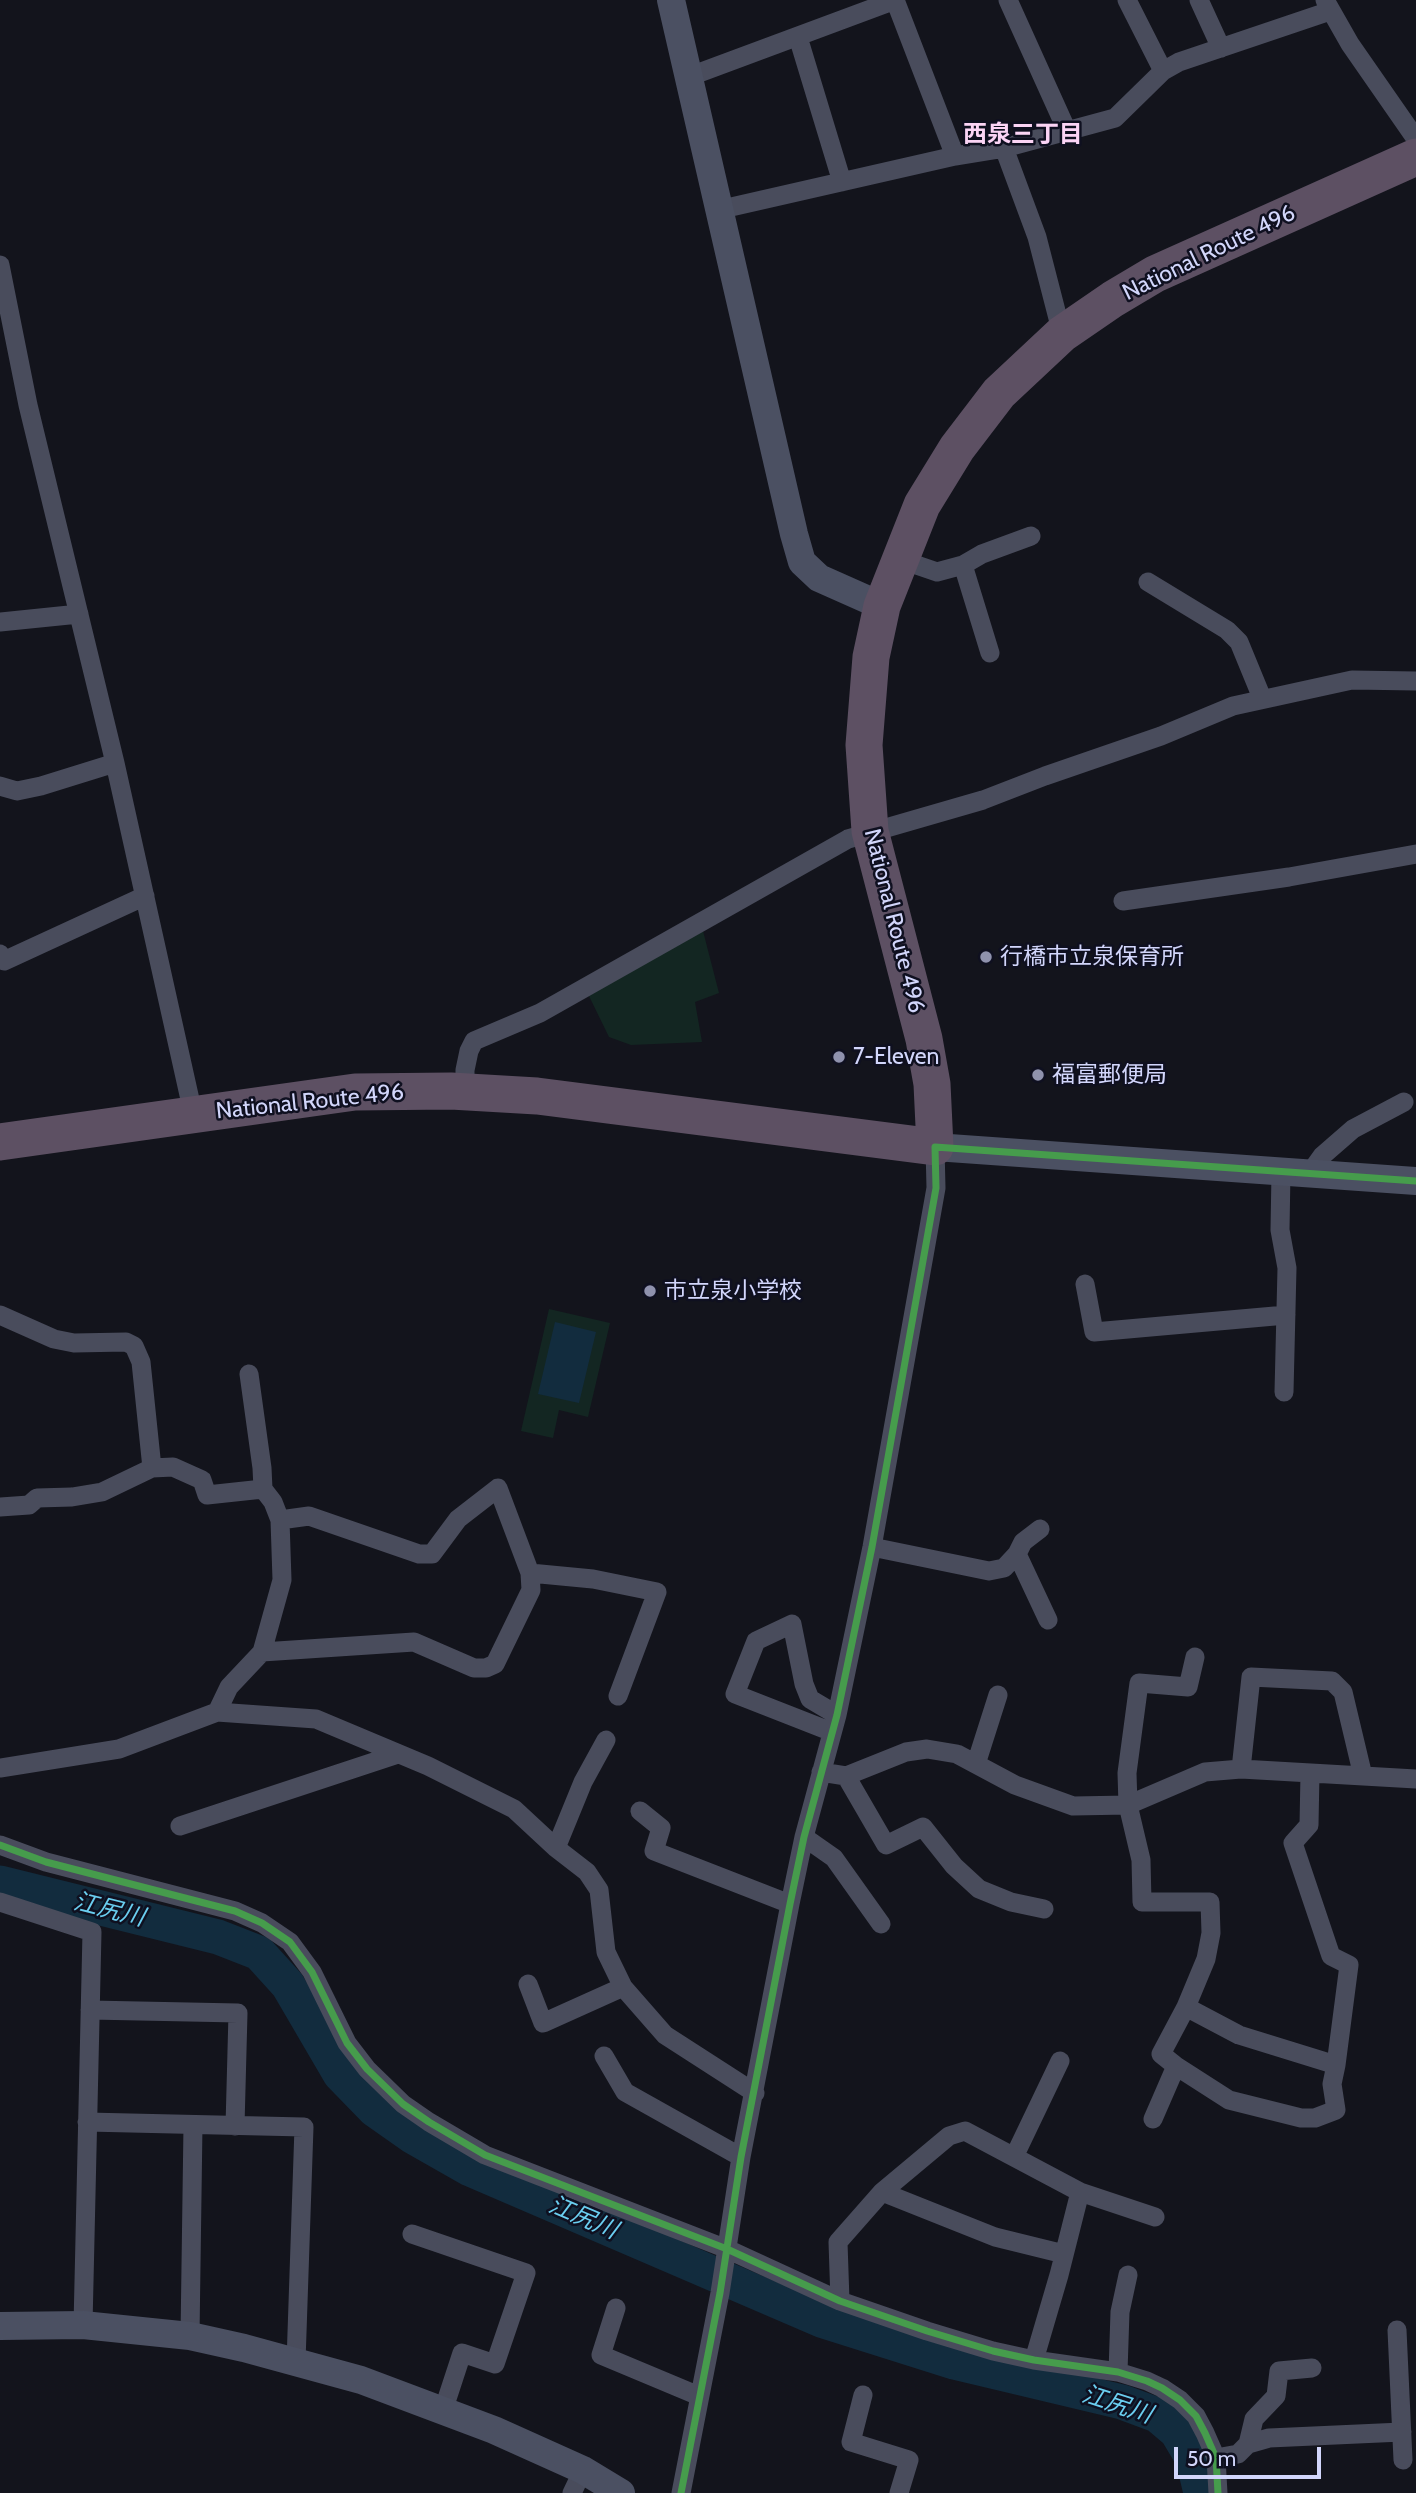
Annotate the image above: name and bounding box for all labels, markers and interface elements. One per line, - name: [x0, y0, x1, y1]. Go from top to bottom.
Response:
- district label: 西泉三丁目: [963, 121, 1083, 149]
- street label: National Route 496: [1118, 199, 1300, 307]
- street label: National Route 496: [858, 826, 930, 1016]
- place label: 行橋市立泉保育所: [1000, 943, 1184, 971]
- marker: 行橋市立泉保育所: [978, 949, 994, 965]
- place label: 7-Eleven: [853, 1043, 939, 1071]
- marker: 7-Eleven: [831, 1049, 847, 1065]
- place label: 福富郵便局: [1052, 1061, 1167, 1089]
- marker: 福富郵便局: [1030, 1067, 1046, 1083]
- street label: National Route 496: [215, 1078, 405, 1126]
- place label: 市立泉小学校: [664, 1277, 802, 1305]
- marker: 市立泉小学校: [642, 1283, 658, 1299]
- water label: 江尻川: [71, 1887, 147, 1933]
- water label: 江尻川: [544, 2191, 622, 2245]
- water label: 江尻川: [1078, 2380, 1156, 2430]
- scale bar: [1178, 2434, 1325, 2478]
- text: 50 m: [1187, 2446, 1236, 2471]

